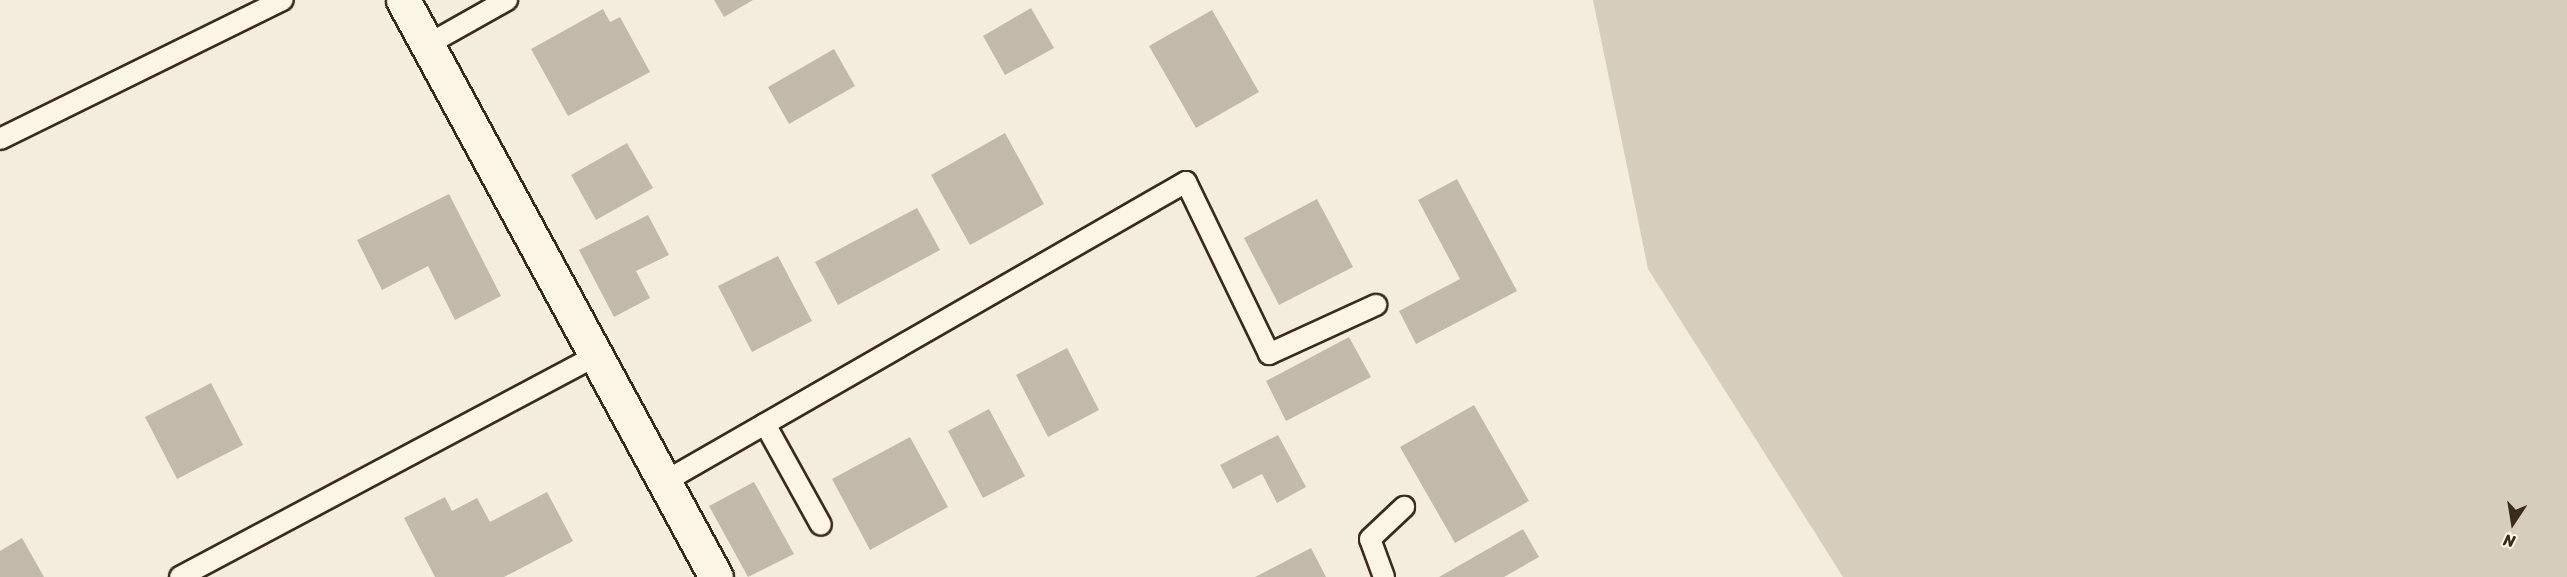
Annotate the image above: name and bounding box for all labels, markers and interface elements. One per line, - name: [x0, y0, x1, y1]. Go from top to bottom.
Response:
- north arrow: [2483, 493, 2543, 553]
- text: N: [2501, 526, 2518, 556]

